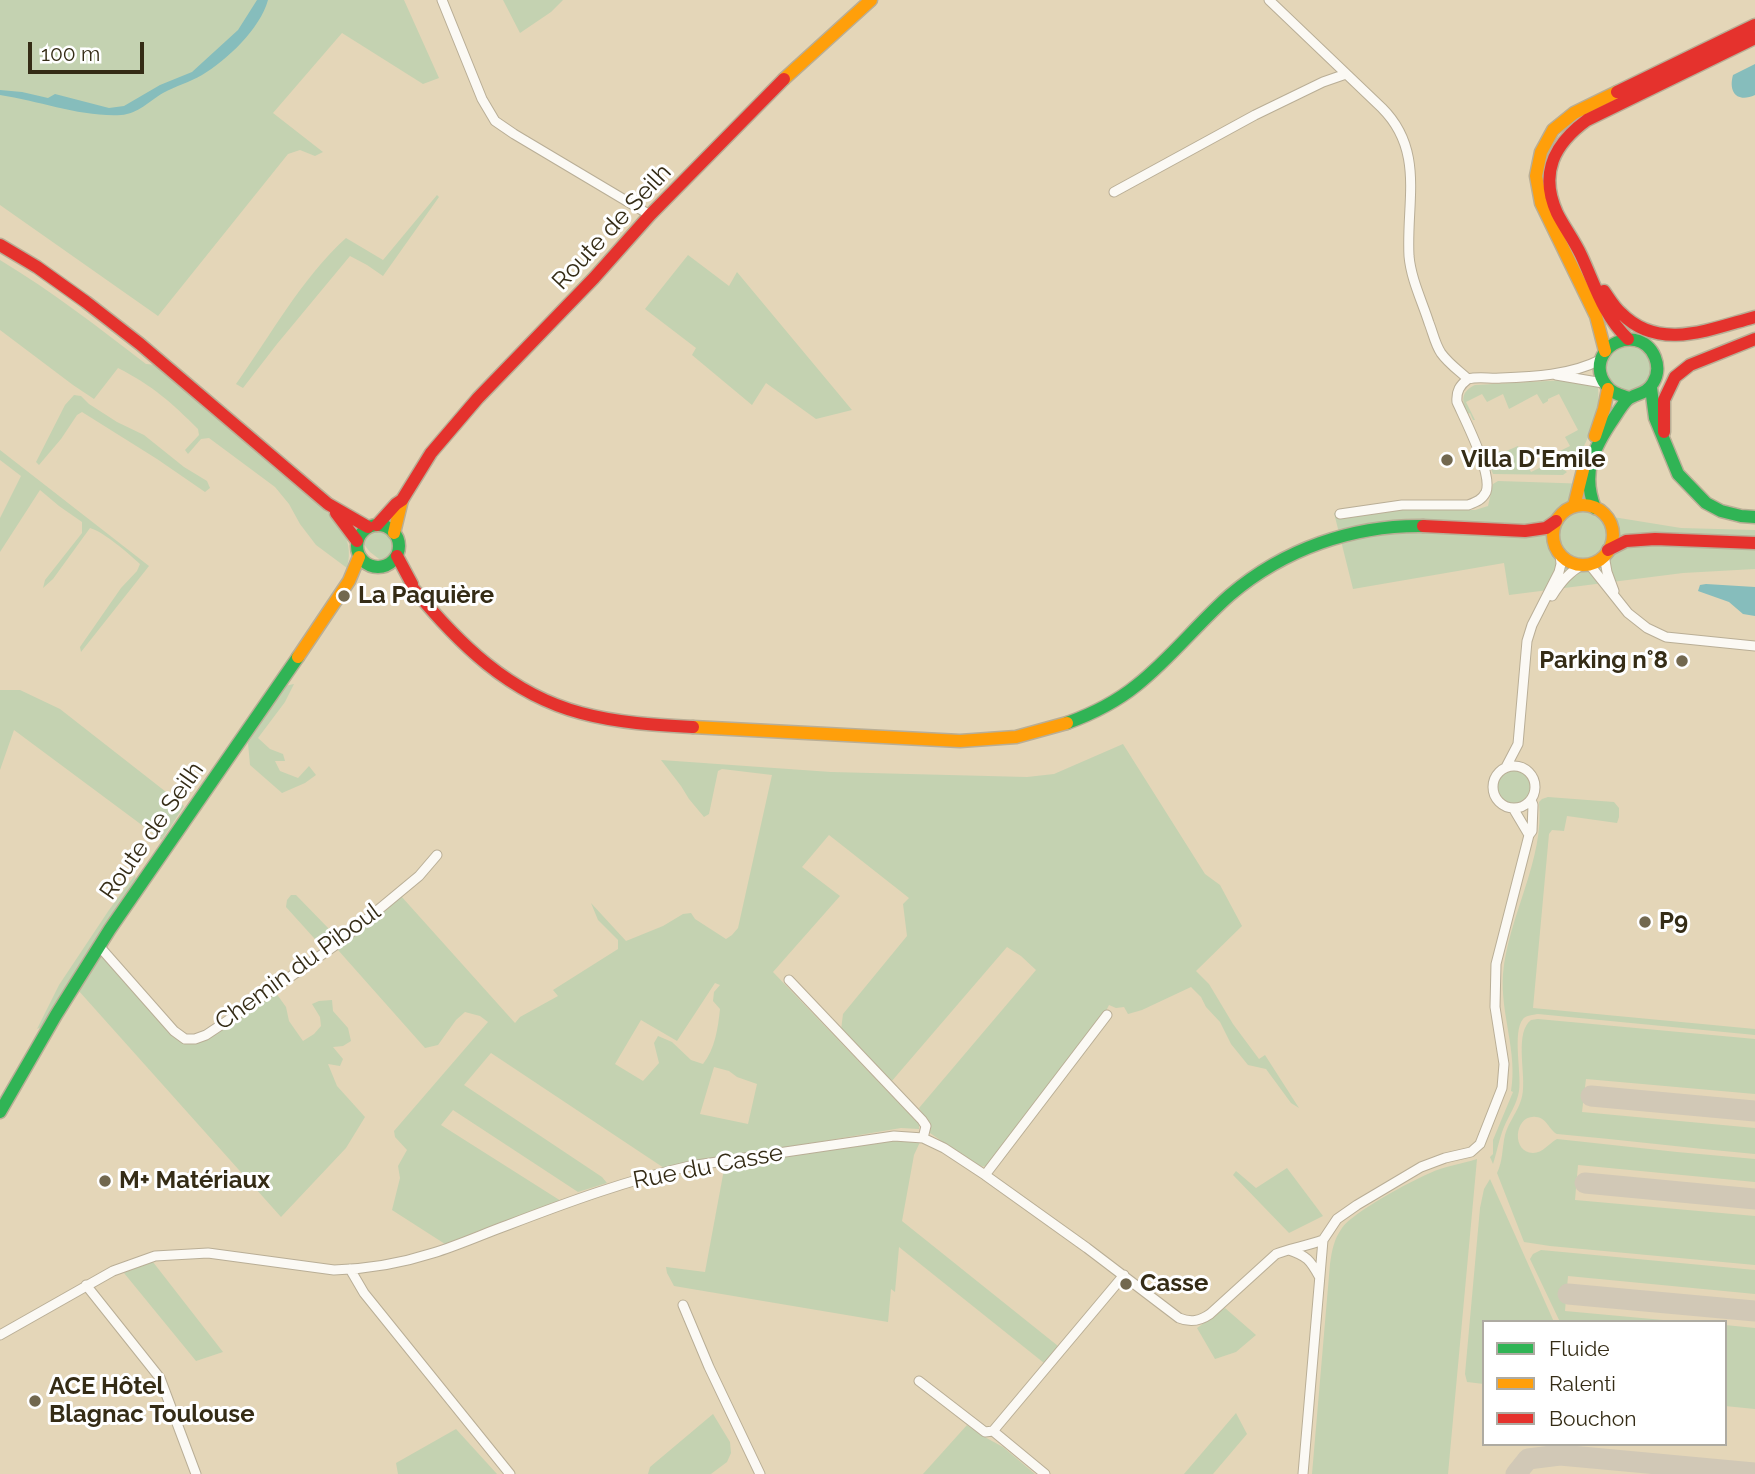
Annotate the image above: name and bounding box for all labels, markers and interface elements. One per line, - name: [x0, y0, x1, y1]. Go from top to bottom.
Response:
- scale bar: [32, 28, 147, 72]
- text: 100 m: [41, 41, 100, 66]
- street label: Route de Seilh: [546, 158, 678, 296]
- place label: Villa D'Emile: [1461, 446, 1606, 474]
- marker: Villa D'Emile: [1439, 452, 1455, 468]
- place label: La Paquière: [358, 582, 494, 610]
- marker: La Paquière: [336, 588, 352, 604]
- place label: Parking n°8: [1539, 647, 1668, 675]
- marker: Parking n°8: [1674, 653, 1690, 669]
- street label: Route de Seilh: [94, 757, 210, 905]
- street label: Chemin du Piboul: [210, 897, 386, 1037]
- place label: P9: [1659, 908, 1688, 936]
- marker: P9: [1637, 914, 1653, 930]
- street label: Rue du Casse: [631, 1138, 785, 1196]
- place label: M+ Matériaux: [119, 1167, 270, 1195]
- marker: M+ Matériaux: [97, 1173, 113, 1189]
- place label: Casse: [1140, 1270, 1208, 1298]
- marker: Casse: [1118, 1276, 1134, 1292]
- legend: [1482, 1320, 1727, 1446]
- text: Fluide: [1549, 1336, 1610, 1361]
- text: Ralenti: [1549, 1371, 1616, 1396]
- place label: ACE Hôtel Blagnac Toulouse: [49, 1373, 255, 1429]
- marker: ACE Hôtel Blagnac Toulouse: [27, 1393, 43, 1409]
- text: Bouchon: [1549, 1406, 1636, 1431]

